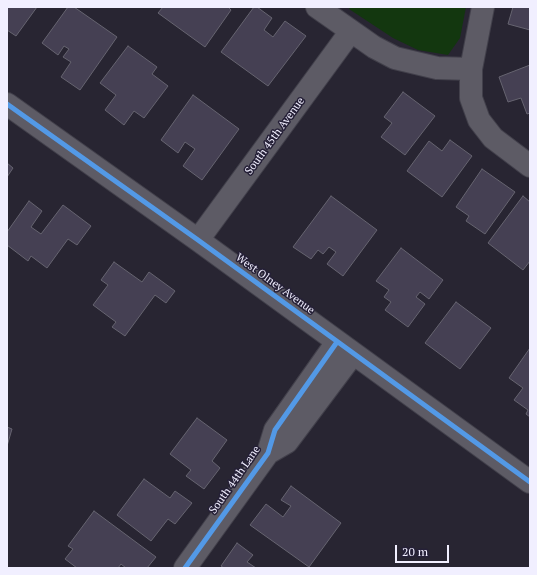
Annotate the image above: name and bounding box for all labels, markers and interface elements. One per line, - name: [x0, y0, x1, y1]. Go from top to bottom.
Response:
- street label: South 45th Avenue: [242, 95, 308, 177]
- street label: West Olney Avenue: [233, 251, 317, 317]
- street label: South 44th Lane: [207, 443, 263, 517]
- scale bar: [397, 537, 451, 563]
- text: 20 m: [402, 544, 428, 559]

